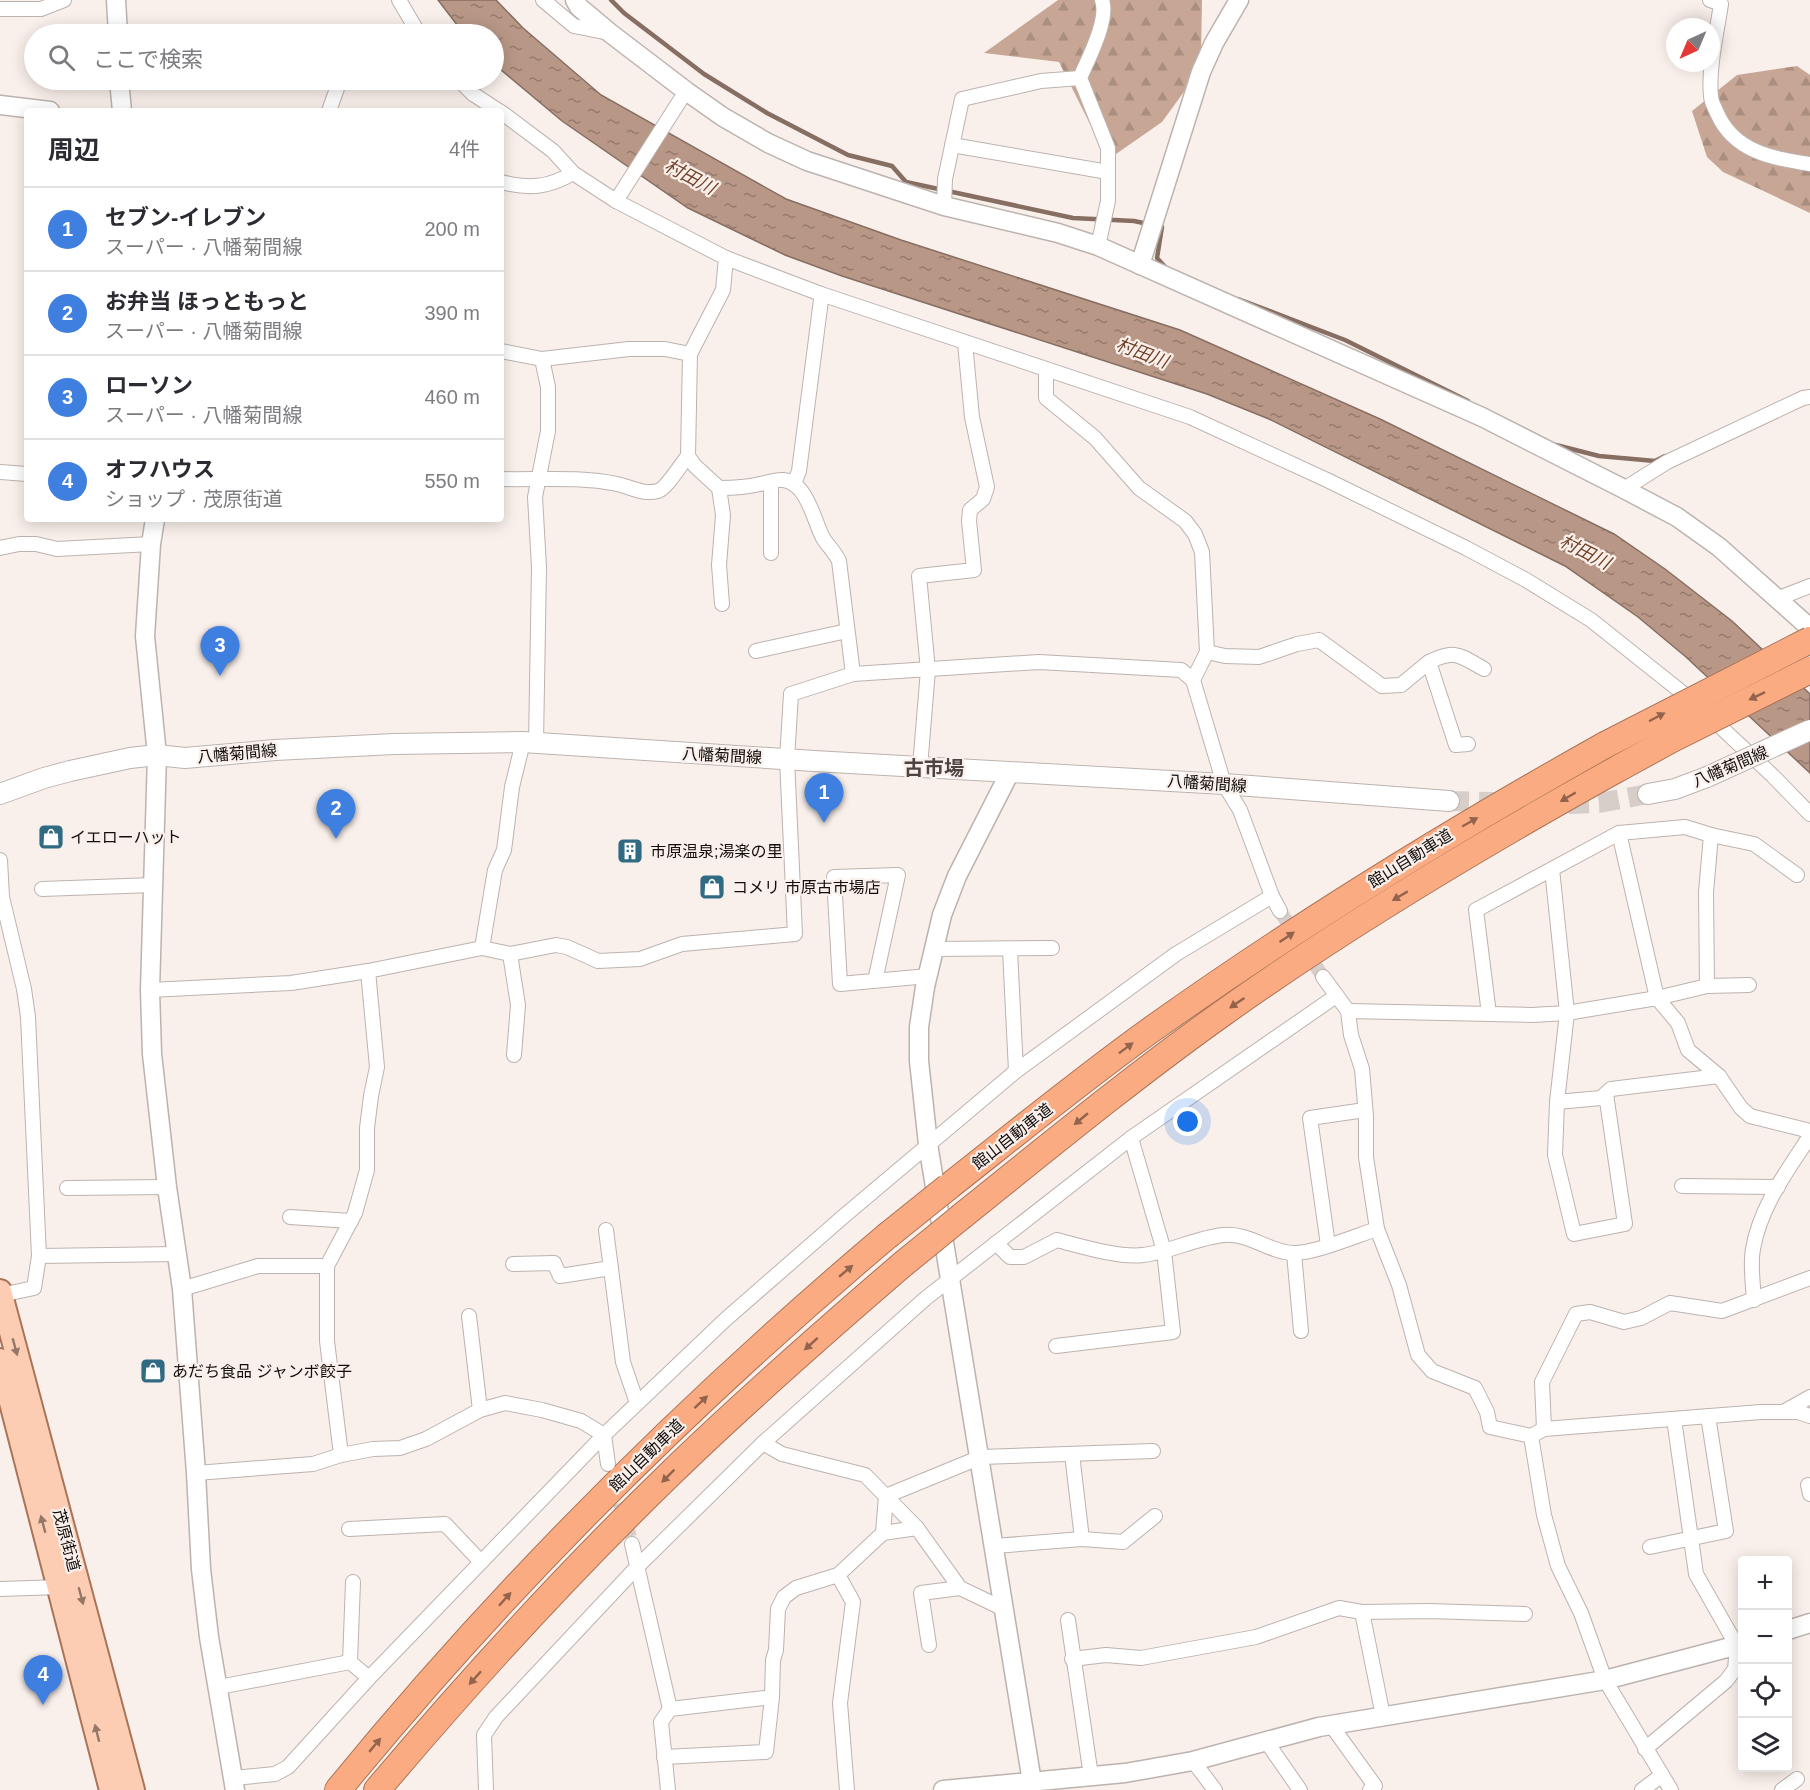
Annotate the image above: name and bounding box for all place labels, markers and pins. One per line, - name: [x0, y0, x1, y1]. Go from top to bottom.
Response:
- pin: 3: [200, 626, 240, 676]
- pin: 1: [804, 774, 844, 823]
- pin: 2: [316, 790, 356, 839]
- shop icon: イエローハット: [36, 822, 66, 852]
- place label: イエローハット: [70, 829, 182, 846]
- building icon: 市原温泉;湯楽の里: [615, 836, 645, 866]
- place label: 市原温泉;湯楽の里: [650, 843, 782, 860]
- shop icon: コメリ 市原古市場店: [697, 872, 727, 902]
- place label: コメリ 市原古市場店: [732, 879, 880, 896]
- shop icon: あだち食品 ジャンボ餃子: [138, 1356, 168, 1386]
- place label: あだち食品 ジャンボ餃子: [172, 1363, 352, 1380]
- pin: 4: [24, 1656, 63, 1705]

